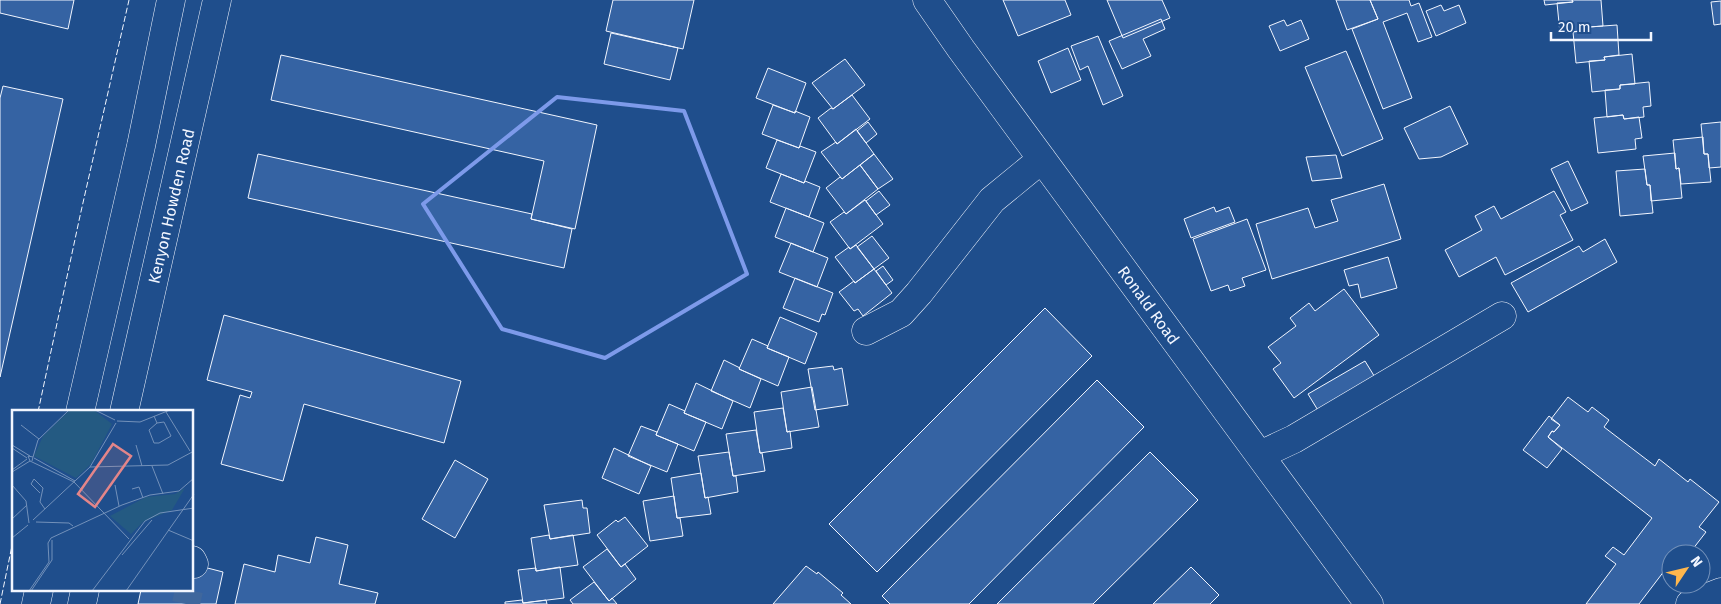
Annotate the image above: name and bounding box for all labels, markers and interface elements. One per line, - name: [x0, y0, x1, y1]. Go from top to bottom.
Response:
- scale bar: [1551, 10, 1651, 42]
- text: 20 m: [1558, 18, 1591, 36]
- street label: Kenyon Howden Road: [144, 127, 199, 285]
- street label: Ronald Road: [1114, 262, 1183, 348]
- inset map: [12, 410, 194, 592]
- north arrow: [1661, 544, 1711, 594]
- text: N: [1687, 553, 1706, 571]

